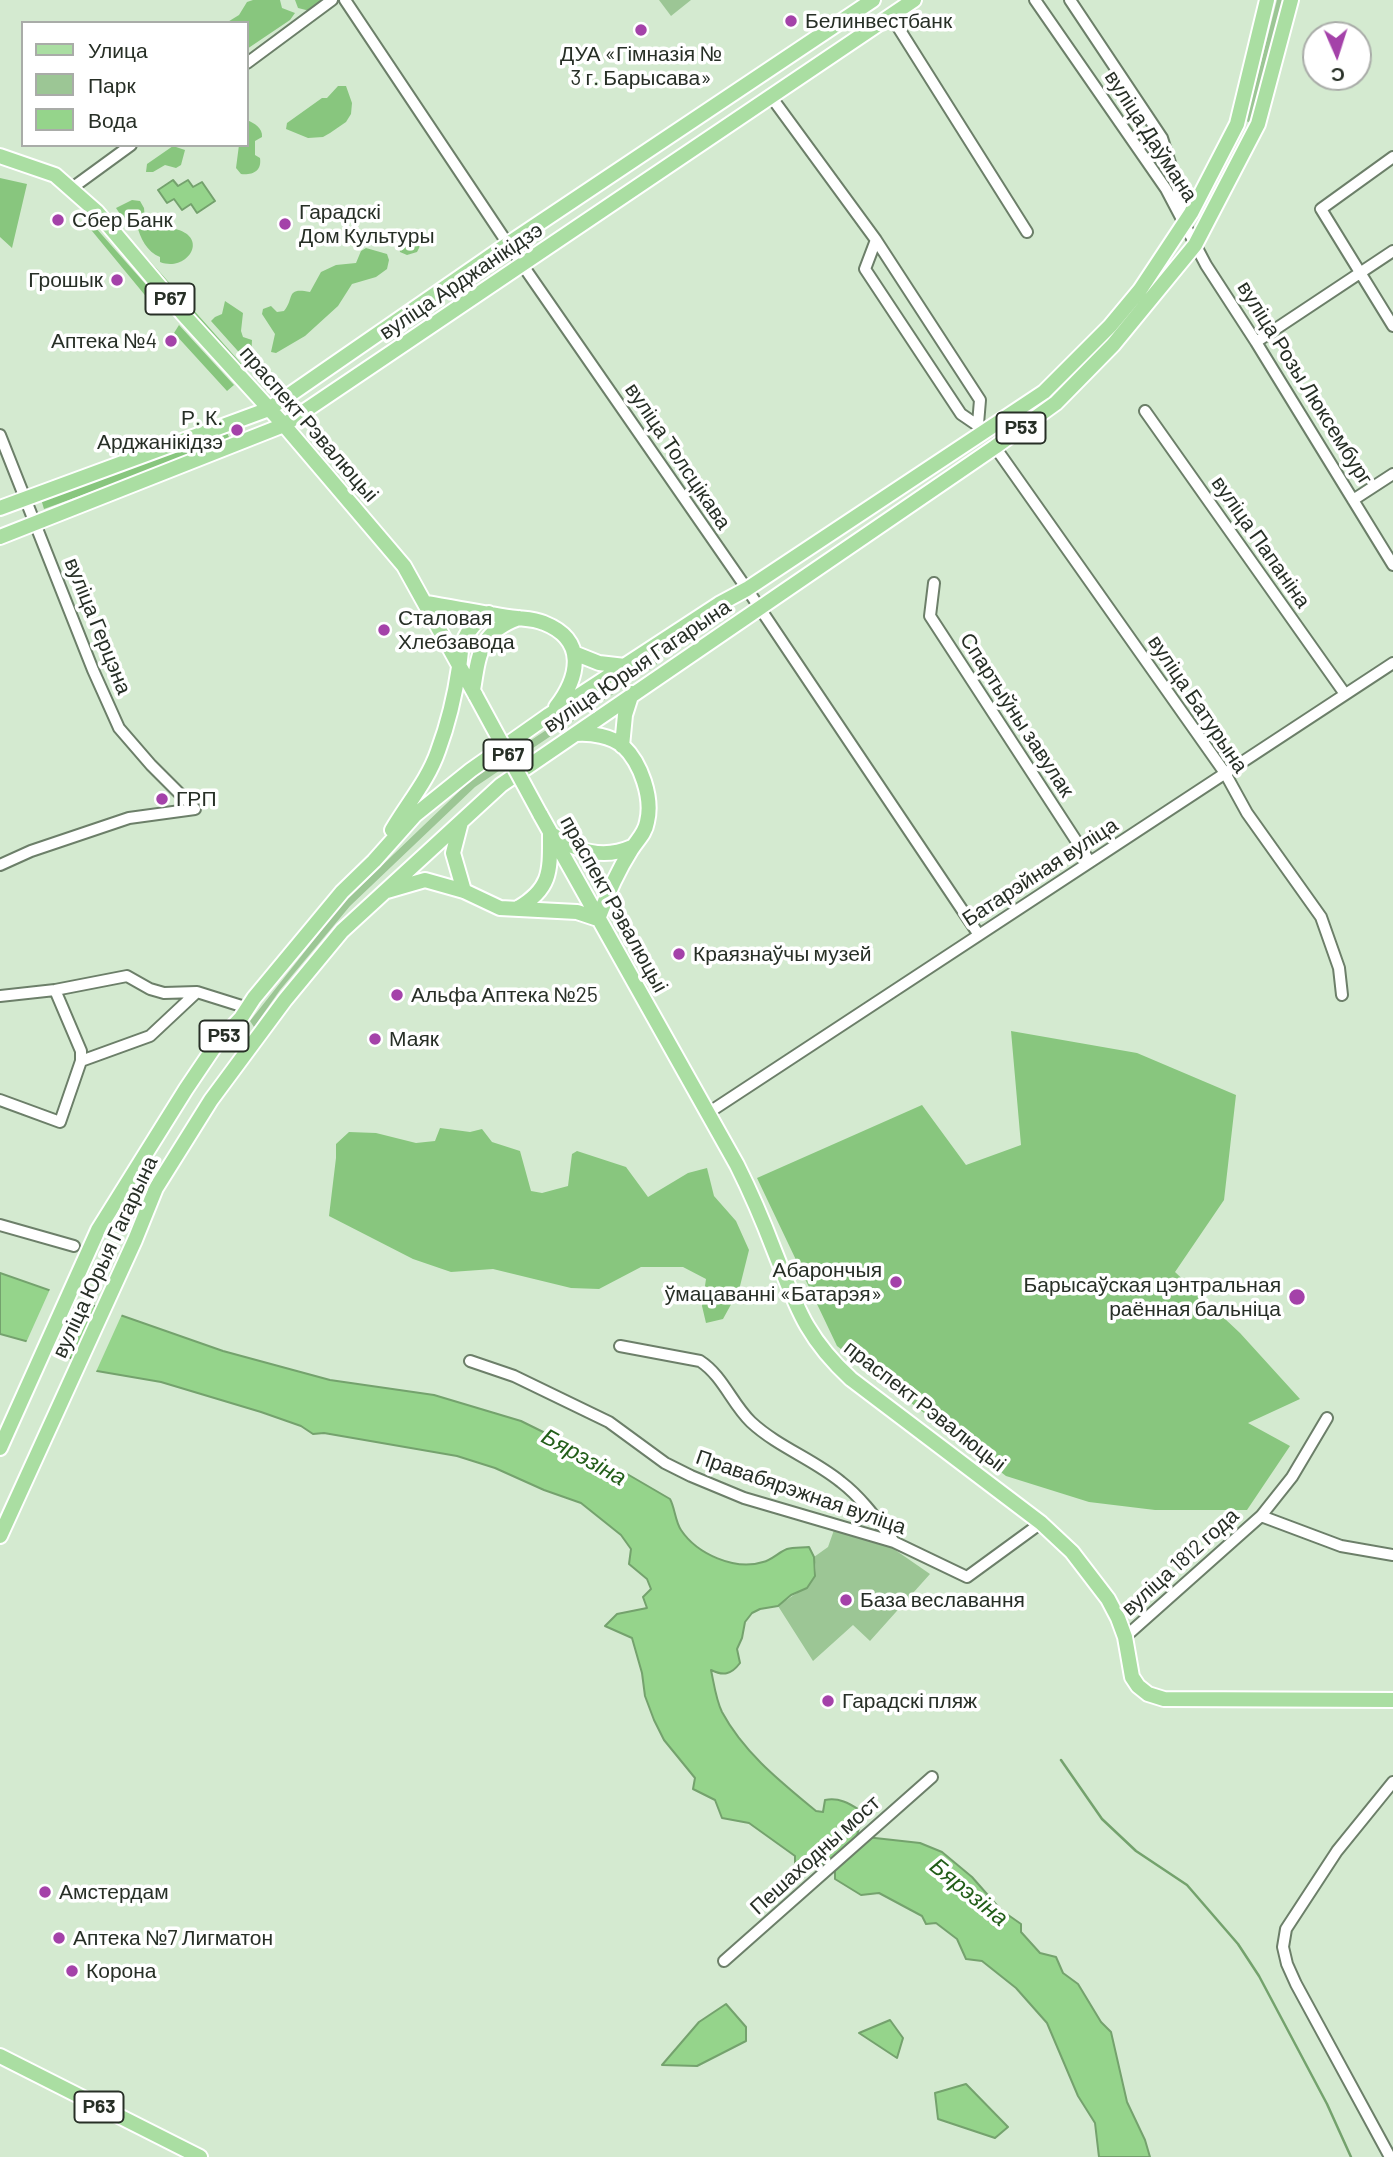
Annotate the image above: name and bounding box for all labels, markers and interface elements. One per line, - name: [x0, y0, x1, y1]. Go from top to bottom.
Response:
- place label: Белинвестбанк: [805, 8, 952, 34]
- marker: Белинвестбанк: [783, 13, 799, 29]
- legend: [21, 21, 248, 147]
- north arrow: [1302, 21, 1372, 91]
- marker: ДУА «Гімназія № 3 г. Барысава»: [633, 22, 649, 38]
- text: Улица: [88, 37, 148, 62]
- place label: ДУА «Гімназія № 3 г. Барысава»: [560, 41, 722, 91]
- text: С: [1331, 64, 1345, 87]
- street label: вуліца Даўмана: [1099, 66, 1203, 206]
- text: Парк: [88, 72, 136, 97]
- text: Вода: [88, 107, 137, 132]
- place label: Гарадскі Дом Культуры: [299, 199, 434, 249]
- place label: Сбер Банк: [72, 207, 173, 233]
- marker: Сбер Банк: [50, 212, 66, 228]
- marker: Гарадскі Дом Культуры: [277, 216, 293, 232]
- street label: вуліца Арджанікідзэ: [375, 217, 547, 345]
- place label: Грошык: [28, 267, 103, 293]
- marker: Грошык: [109, 272, 125, 288]
- street label: вуліца Розы Люксембург: [1232, 276, 1378, 490]
- road number: Р67: [146, 284, 194, 314]
- place label: Аптека №4: [51, 328, 157, 354]
- marker: Аптека №4: [163, 333, 179, 349]
- street label: праспект Рэвалюцыі: [234, 341, 384, 507]
- street label: вуліца Толсцікава: [620, 378, 736, 534]
- place label: Р. К. Арджанікідзэ: [97, 405, 223, 455]
- road number: Р53: [996, 412, 1046, 444]
- marker: Р. К. Арджанікідзэ: [229, 422, 245, 438]
- street label: вуліца Папаніна: [1206, 471, 1316, 613]
- street label: вуліца Герцэна: [59, 554, 137, 698]
- street label: вуліца Юрыя Гагарына: [539, 594, 735, 738]
- place label: Сталовая Хлебзавода: [398, 605, 515, 655]
- marker: Сталовая Хлебзавода: [376, 622, 392, 638]
- street label: Спартыўны завулак: [955, 628, 1079, 802]
- street label: вуліца Батурына: [1143, 630, 1253, 778]
- road number: Р67: [484, 740, 532, 770]
- place label: ГРП: [176, 786, 216, 812]
- marker: ГРП: [154, 791, 170, 807]
- street label: праспект Рэвалюцыі: [555, 811, 673, 997]
- street label: Батарэйная вуліца: [957, 812, 1123, 932]
- place label: Краязнаўчы музей: [693, 941, 872, 967]
- marker: Краязнаўчы музей: [671, 946, 687, 962]
- place label: Альфа Аптека №25: [411, 982, 598, 1008]
- marker: Альфа Аптека №25: [389, 987, 405, 1003]
- road number: Р53: [200, 1020, 248, 1052]
- place label: Маяк: [389, 1026, 439, 1052]
- marker: Маяк: [367, 1031, 383, 1047]
- street label: вуліца Юрыя Гагарына: [47, 1152, 163, 1362]
- place label: Абарончыя ўмацаванні «Батарэя»: [665, 1257, 882, 1307]
- place label: Барысаўская цэнтральная раённая бальніца: [1024, 1272, 1281, 1322]
- marker: Абарончыя ўмацаванні «Батарэя»: [888, 1274, 904, 1290]
- marker: Барысаўская цэнтральная раённая бальніца: [1287, 1287, 1307, 1307]
- street label: праспект Рэвалюцыі: [839, 1335, 1011, 1477]
- water label: Бярэзіна: [537, 1422, 631, 1492]
- street label: Правабярэжная вуліца: [693, 1444, 909, 1540]
- street label: вуліца 1812 года: [1116, 1503, 1244, 1621]
- place label: База веславання: [860, 1587, 1025, 1613]
- marker: База веславання: [838, 1592, 854, 1608]
- place label: Гарадскі пляж: [842, 1688, 977, 1714]
- marker: Гарадскі пляж: [820, 1693, 836, 1709]
- street label: Пешаходны мост: [745, 1790, 885, 1920]
- water label: Бярэзіна: [924, 1852, 1014, 1932]
- place label: Амстердам: [59, 1879, 169, 1905]
- marker: Амстердам: [37, 1884, 53, 1900]
- place label: Аптека №7 Лигматон: [73, 1925, 273, 1951]
- marker: Аптека №7 Лигматон: [51, 1930, 67, 1946]
- place label: Корона: [86, 1958, 157, 1984]
- marker: Корона: [64, 1963, 80, 1979]
- road number: Р63: [74, 2092, 124, 2122]

